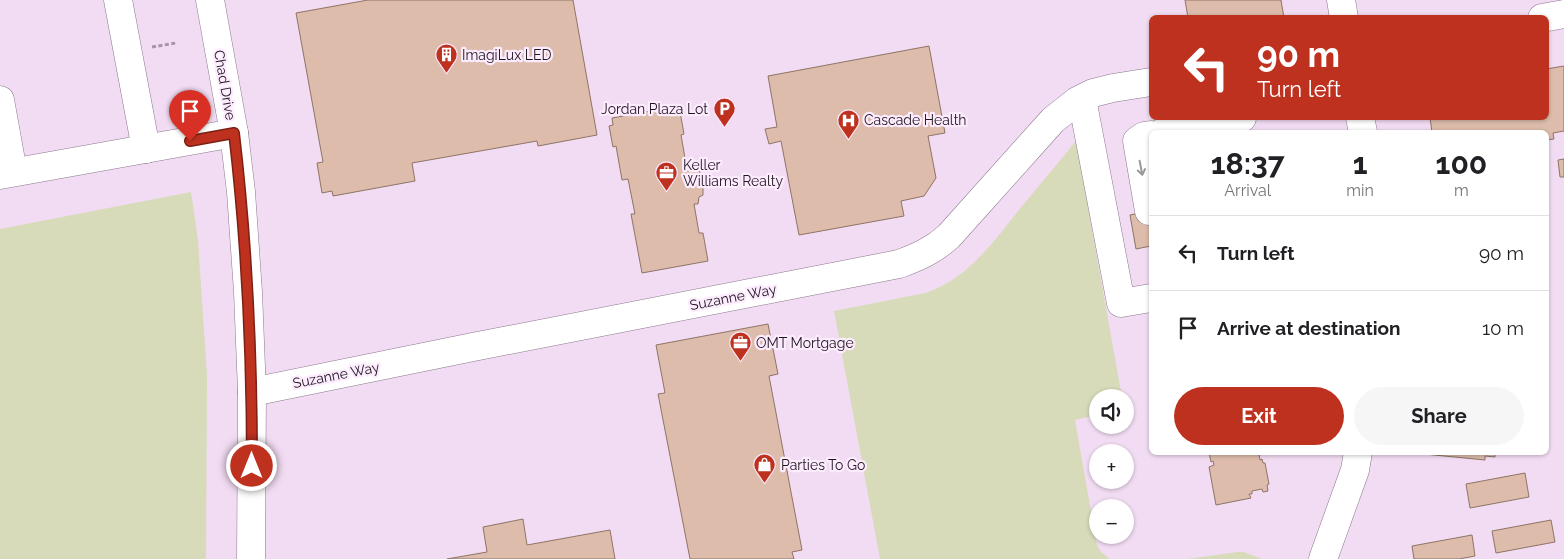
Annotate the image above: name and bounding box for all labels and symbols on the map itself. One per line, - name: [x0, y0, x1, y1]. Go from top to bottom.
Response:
- building icon: ImagiLux LED: [434, 43, 458, 74]
- place label: ImagiLux LED: [462, 47, 551, 63]
- street label: Chad Drive: [211, 49, 239, 121]
- pin: [169, 90, 211, 141]
- parking icon: Jordan Plaza Lot: [712, 97, 736, 128]
- place label: Jordan Plaza Lot: [601, 101, 708, 117]
- hospital icon: Cascade Health: [836, 108, 860, 139]
- place label: Cascade Health: [864, 112, 967, 128]
- place label: Keller Williams Realty: [683, 157, 783, 189]
- one-way arrow: [1137, 160, 1146, 176]
- office icon: Keller Williams Realty: [655, 161, 679, 192]
- street label: Suzanne Way: [688, 281, 778, 313]
- office icon: OMT Mortgage: [728, 331, 752, 362]
- place label: OMT Mortgage: [756, 335, 854, 351]
- street label: Suzanne Way: [291, 359, 381, 391]
- position arrow: [225, 439, 277, 491]
- shop icon: Parties To Go: [753, 453, 777, 484]
- place label: Parties To Go: [781, 457, 865, 473]

